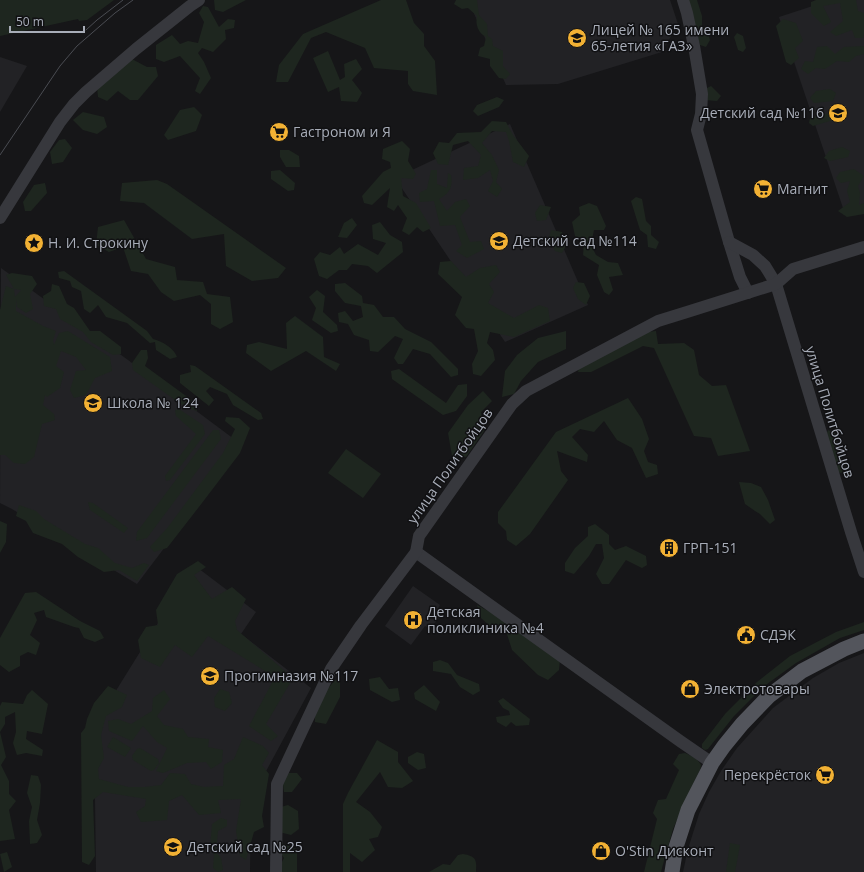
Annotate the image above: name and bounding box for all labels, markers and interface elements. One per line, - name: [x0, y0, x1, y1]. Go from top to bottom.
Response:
- scale bar: [10, 8, 84, 34]
- text: 50 m: [16, 13, 44, 30]
- place label: Лицей № 165 имени 65-летия «ГАЗ»: [591, 20, 729, 55]
- school or university icon: Лицей № 165 имени 65-летия «ГАЗ»: [566, 27, 588, 49]
- school or university icon: Детский сад №116: [827, 102, 849, 124]
- place label: Детский сад №116: [700, 103, 824, 122]
- supermarket icon: Гастроном и Я: [268, 121, 290, 143]
- place label: Гастроном и Я: [293, 122, 391, 141]
- supermarket icon: Магнит: [752, 178, 774, 200]
- place label: Магнит: [777, 179, 828, 198]
- school or university icon: Детский сад №114: [488, 230, 510, 252]
- place label: Детский сад №114: [513, 231, 637, 250]
- place icon: Н. И. Строкину: [23, 232, 45, 254]
- place label: Н. И. Строкину: [48, 233, 149, 252]
- street label: улица Политбойцов: [801, 344, 860, 480]
- school or university icon: Школа № 124: [82, 392, 104, 414]
- place label: Школа № 124: [107, 393, 198, 412]
- street label: улица Политбойцов: [402, 404, 497, 527]
- building icon: ГРП-151: [658, 537, 680, 559]
- place label: ГРП-151: [683, 538, 737, 557]
- place label: Детская поликлиника №4: [427, 602, 544, 637]
- hospital icon: Детская поликлиника №4: [402, 609, 424, 631]
- public building icon: СДЭК: [735, 624, 757, 646]
- place label: СДЭК: [760, 625, 796, 644]
- school or university icon: Прогимназия №117: [199, 665, 221, 687]
- place label: Прогимназия №117: [224, 666, 358, 685]
- shop icon: Электротовары: [679, 678, 701, 700]
- place label: Электротовары: [704, 679, 810, 698]
- supermarket icon: Перекрёсток: [814, 764, 836, 786]
- place label: Перекрёсток: [724, 765, 812, 784]
- school or university icon: Детский сад №25: [162, 836, 184, 858]
- place label: Детский сад №25: [187, 837, 303, 856]
- shop icon: O'Stin Дисконт: [590, 840, 612, 862]
- place label: O'Stin Дисконт: [615, 841, 714, 860]

